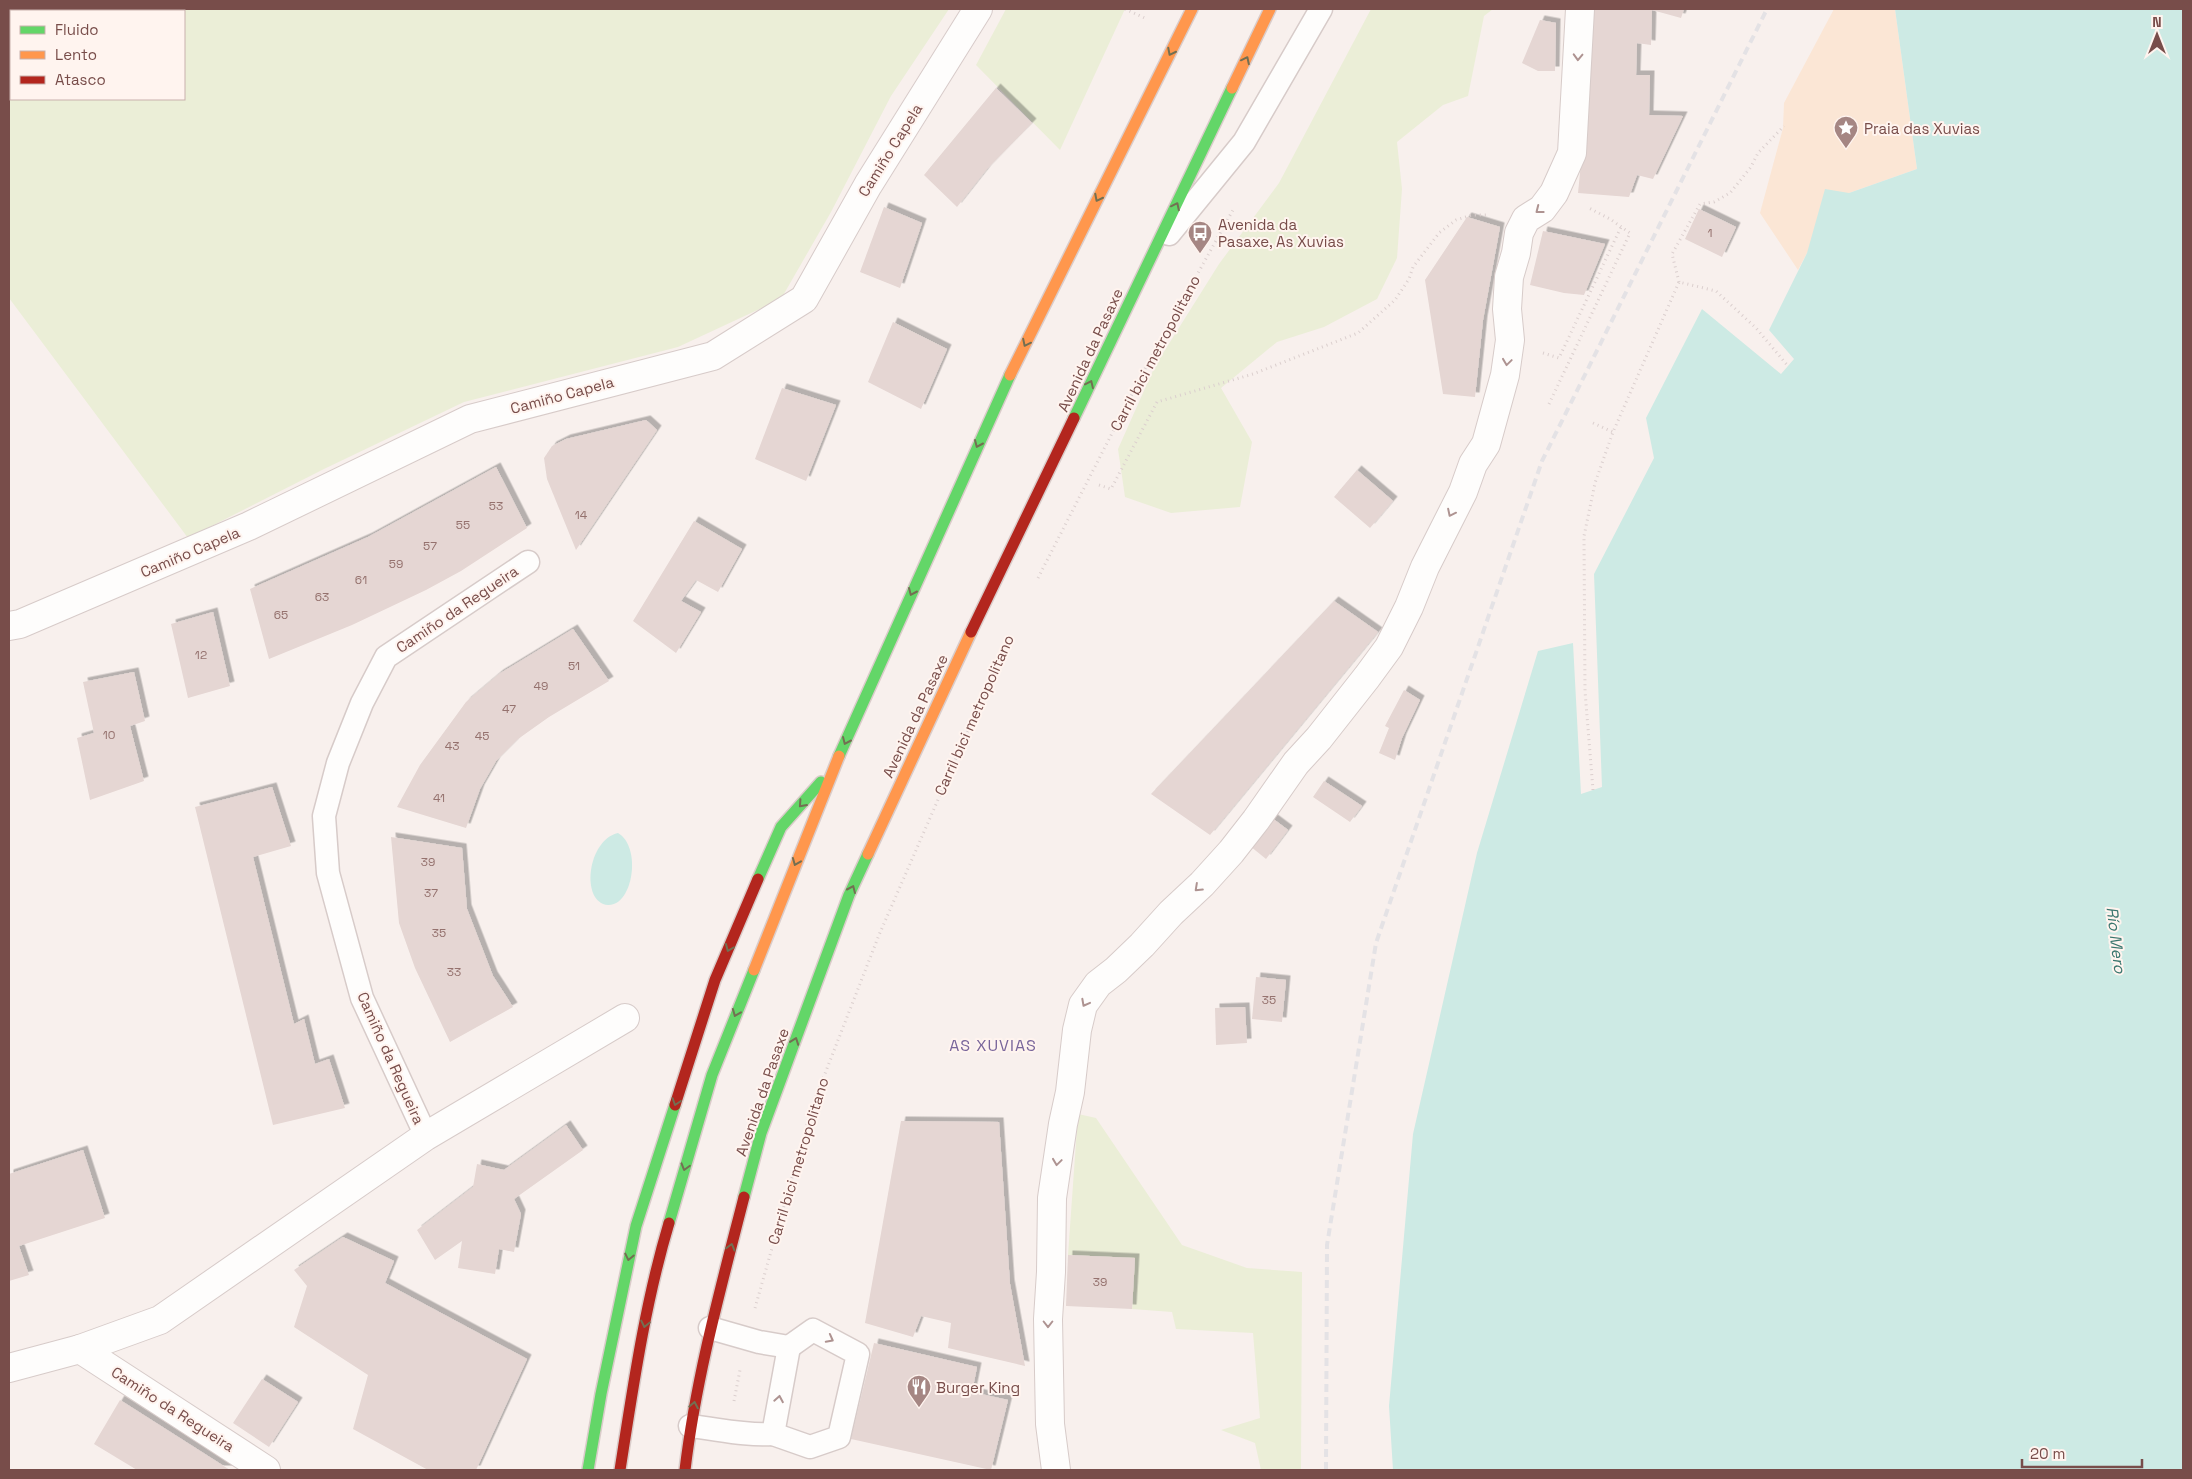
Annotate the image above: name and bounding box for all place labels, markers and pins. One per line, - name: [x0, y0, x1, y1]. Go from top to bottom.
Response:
- place icon: Praia das Xuvias: [1833, 115, 1859, 149]
- place label: Praia das Xuvias: [1864, 119, 1980, 138]
- place label: Avenida da Pasaxe, As Xuvias: [1218, 215, 1344, 251]
- bus stop icon: Avenida da Pasaxe, As Xuvias: [1187, 220, 1213, 254]
- restaurant icon: Burger King: [906, 1374, 932, 1408]
- place label: Burger King: [936, 1378, 1020, 1397]

